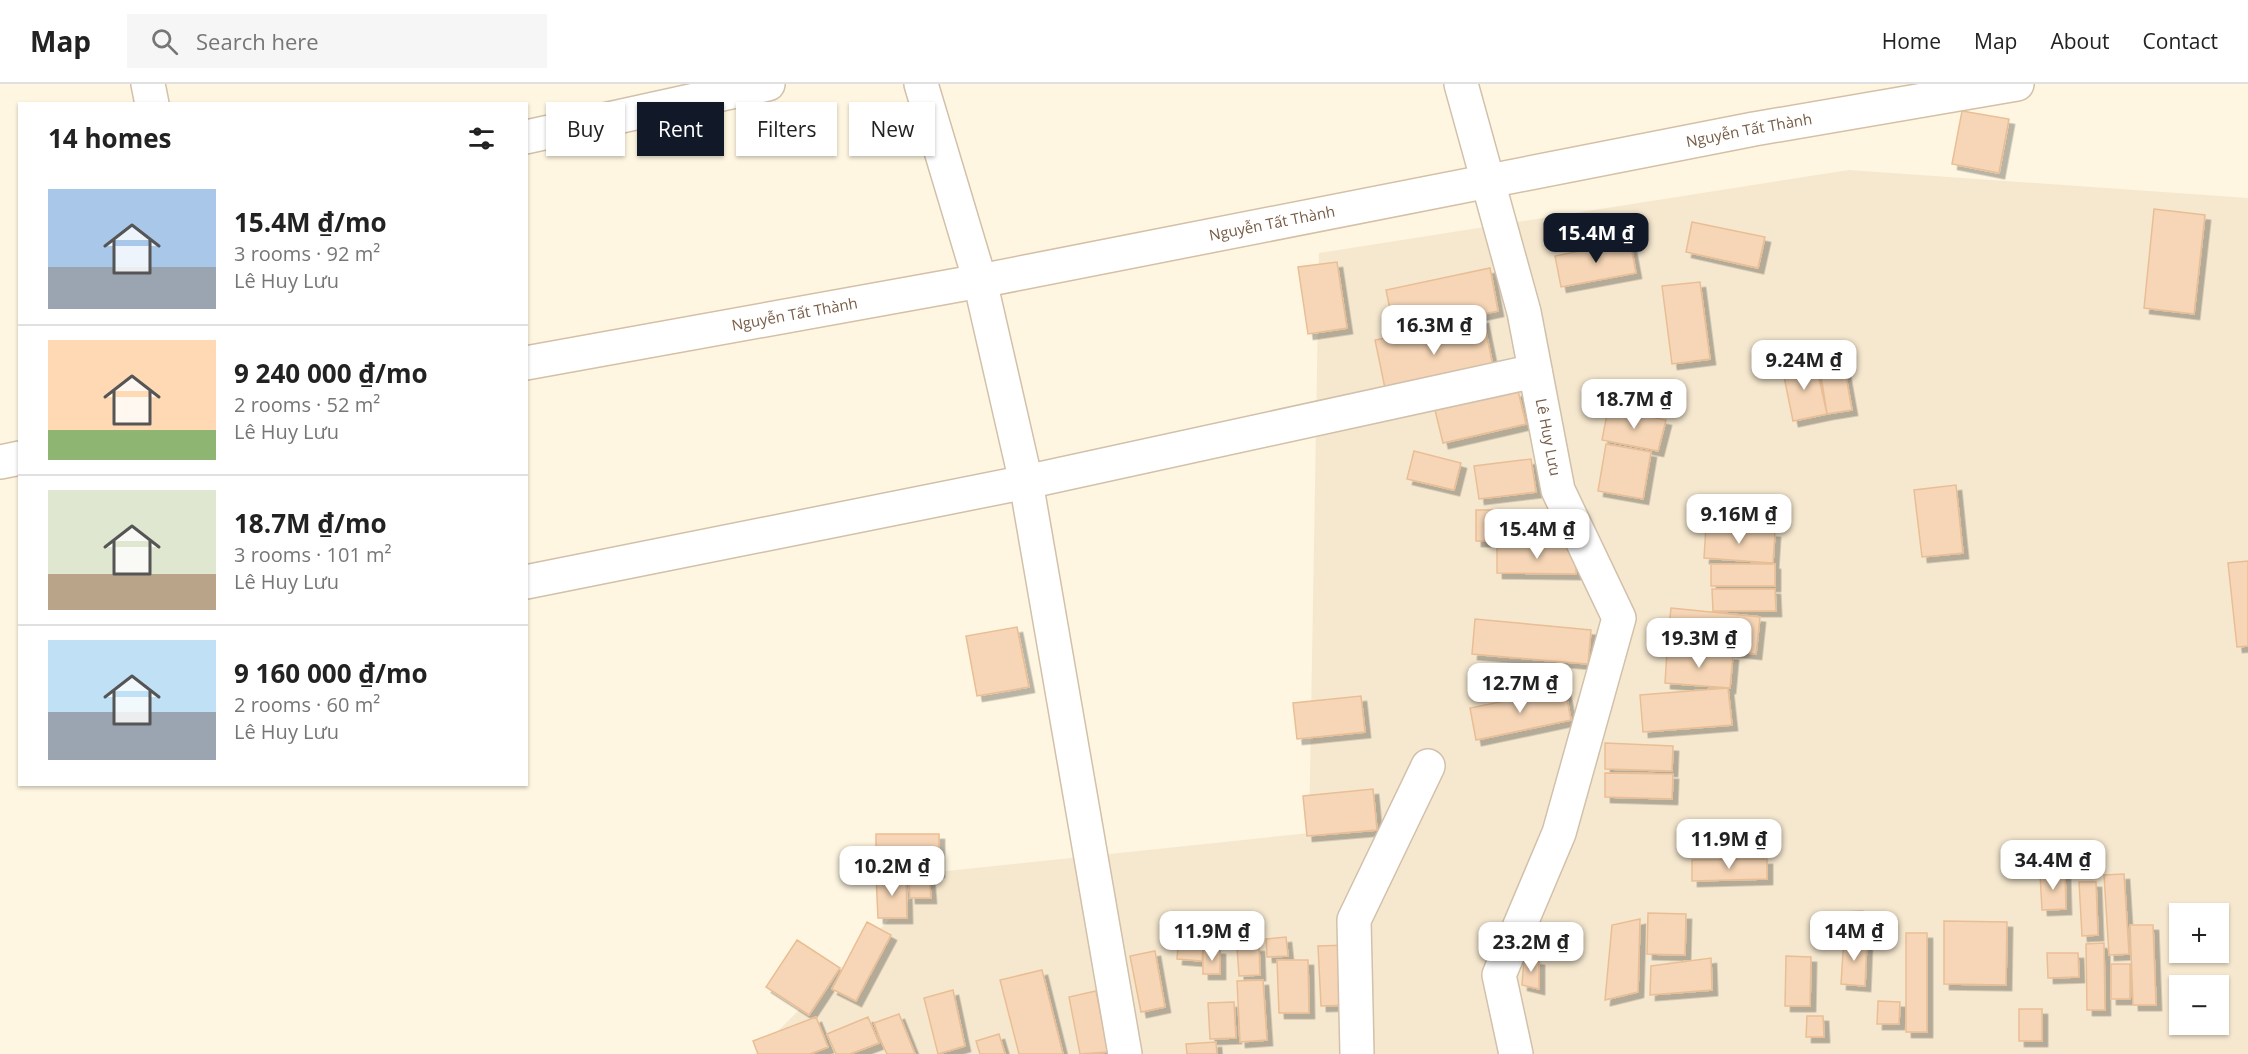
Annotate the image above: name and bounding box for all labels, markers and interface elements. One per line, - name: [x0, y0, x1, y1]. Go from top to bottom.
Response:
- search box: [127, 14, 547, 68]
- text: Map: [30, 22, 91, 60]
- icon: search: [148, 25, 181, 58]
- text: Search here: [196, 26, 319, 56]
- text: Home: [1882, 27, 1941, 55]
- text: Map: [1974, 27, 2017, 55]
- text: About: [2050, 27, 2110, 55]
- text: Contact: [2143, 27, 2218, 55]
- chip: Buy: [546, 102, 625, 156]
- chip: Rent: [637, 102, 724, 156]
- chip: Filters: [736, 102, 837, 156]
- chip: New: [849, 102, 935, 156]
- street label: Nguyễn Tất Thành: [1684, 108, 1813, 151]
- text: 14 homes: [48, 120, 172, 156]
- icon: filters: [465, 122, 498, 155]
- street label: Nguyễn Tất Thành: [1207, 201, 1337, 245]
- text: 15.4M ₫/mo: [234, 204, 387, 240]
- icon: home: [96, 213, 168, 285]
- pin: 15.4M ₫: [1541, 213, 1651, 264]
- text: 15.4M ₫: [1557, 219, 1635, 246]
- text: 3 rooms · 92 m²: [234, 240, 380, 267]
- text: Lê Huy Lưu: [234, 267, 339, 294]
- street label: Nguyễn Tất Thành: [730, 292, 859, 335]
- pin: 16.3M ₫: [1379, 305, 1489, 356]
- text: 16.3M ₫: [1395, 311, 1473, 338]
- pin: 9.24M ₫: [1749, 340, 1859, 391]
- text: 9.24M ₫: [1765, 346, 1843, 373]
- text: 9 240 000 ₫/mo: [234, 355, 428, 391]
- icon: home: [96, 364, 168, 436]
- pin: 18.7M ₫: [1579, 379, 1689, 430]
- text: 18.7M ₫: [1595, 385, 1673, 412]
- text: 2 rooms · 52 m²: [234, 391, 380, 418]
- street label: Lê Huy Lưu: [1532, 396, 1566, 478]
- text: Lê Huy Lưu: [234, 418, 339, 445]
- pin: 9.16M ₫: [1684, 494, 1794, 545]
- text: 9.16M ₫: [1700, 500, 1778, 527]
- text: 18.7M ₫/mo: [234, 505, 387, 541]
- pin: 15.4M ₫: [1482, 509, 1592, 560]
- icon: home: [96, 514, 168, 586]
- text: 15.4M ₫: [1498, 515, 1576, 542]
- text: 3 rooms · 101 m²: [234, 541, 392, 568]
- text: Lê Huy Lưu: [234, 568, 339, 595]
- pin: 19.3M ₫: [1644, 618, 1754, 669]
- text: 19.3M ₫: [1660, 624, 1738, 651]
- text: 9 160 000 ₫/mo: [234, 655, 428, 691]
- pin: 12.7M ₫: [1465, 663, 1575, 714]
- icon: home: [96, 664, 168, 736]
- text: 12.7M ₫: [1481, 669, 1559, 696]
- text: 2 rooms · 60 m²: [234, 691, 380, 718]
- text: Lê Huy Lưu: [234, 718, 339, 745]
- pin: 11.9M ₫: [1674, 819, 1784, 870]
- text: 11.9M ₫: [1690, 825, 1768, 852]
- pin: 34.4M ₫: [1998, 840, 2108, 891]
- pin: 10.2M ₫: [837, 846, 947, 897]
- text: 34.4M ₫: [2014, 846, 2092, 873]
- text: 10.2M ₫: [853, 852, 931, 879]
- map controls: [2169, 903, 2229, 1035]
- button: +: [2169, 903, 2229, 963]
- pin: 11.9M ₫: [1157, 911, 1267, 962]
- pin: 14M ₫: [1812, 911, 1896, 962]
- text: 11.9M ₫: [1173, 917, 1251, 944]
- text: 14M ₫: [1824, 917, 1884, 944]
- pin: 23.2M ₫: [1476, 922, 1586, 973]
- text: 23.2M ₫: [1492, 928, 1570, 955]
- button: −: [2169, 975, 2229, 1035]

